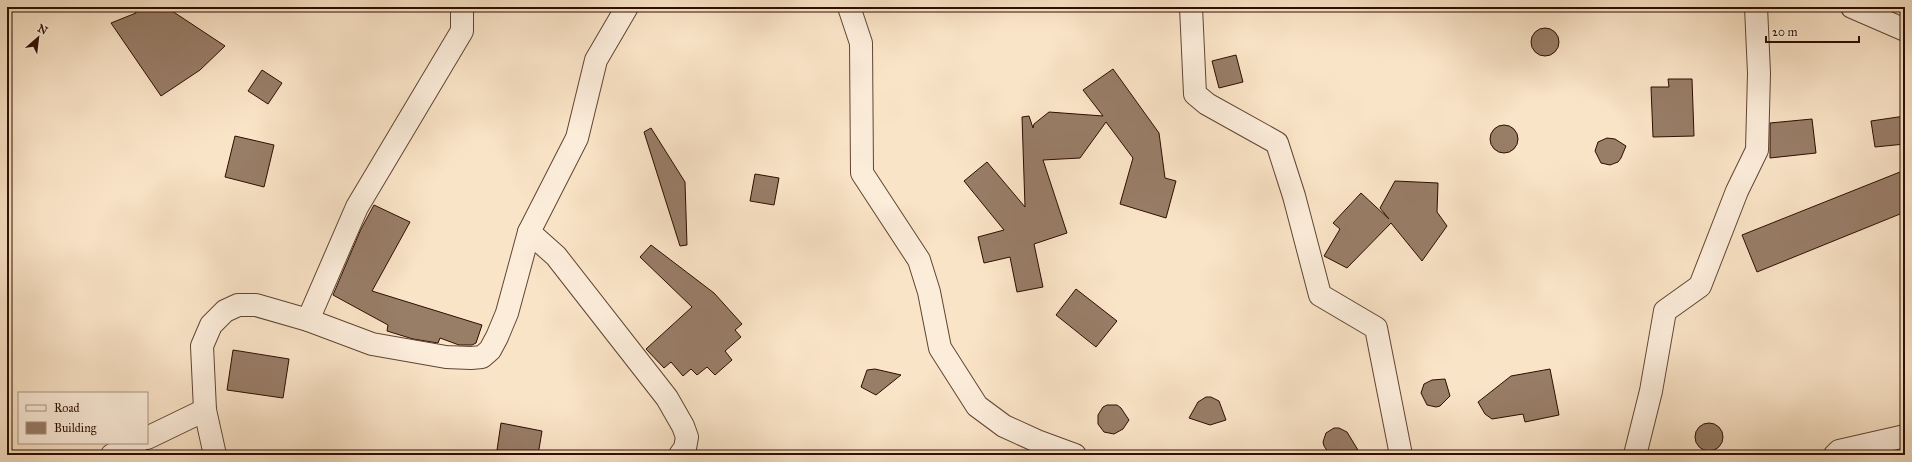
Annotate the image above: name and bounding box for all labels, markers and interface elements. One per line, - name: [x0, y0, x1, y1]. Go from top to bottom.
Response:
- north arrow: [18, 18, 58, 58]
- scale bar: [1766, 18, 1859, 44]
- text: N: [35, 22, 50, 38]
- text: 20 m: [1772, 25, 1798, 39]
- legend: [18, 392, 148, 444]
- text: Road: [54, 401, 80, 415]
- text: Building: [54, 421, 97, 436]

